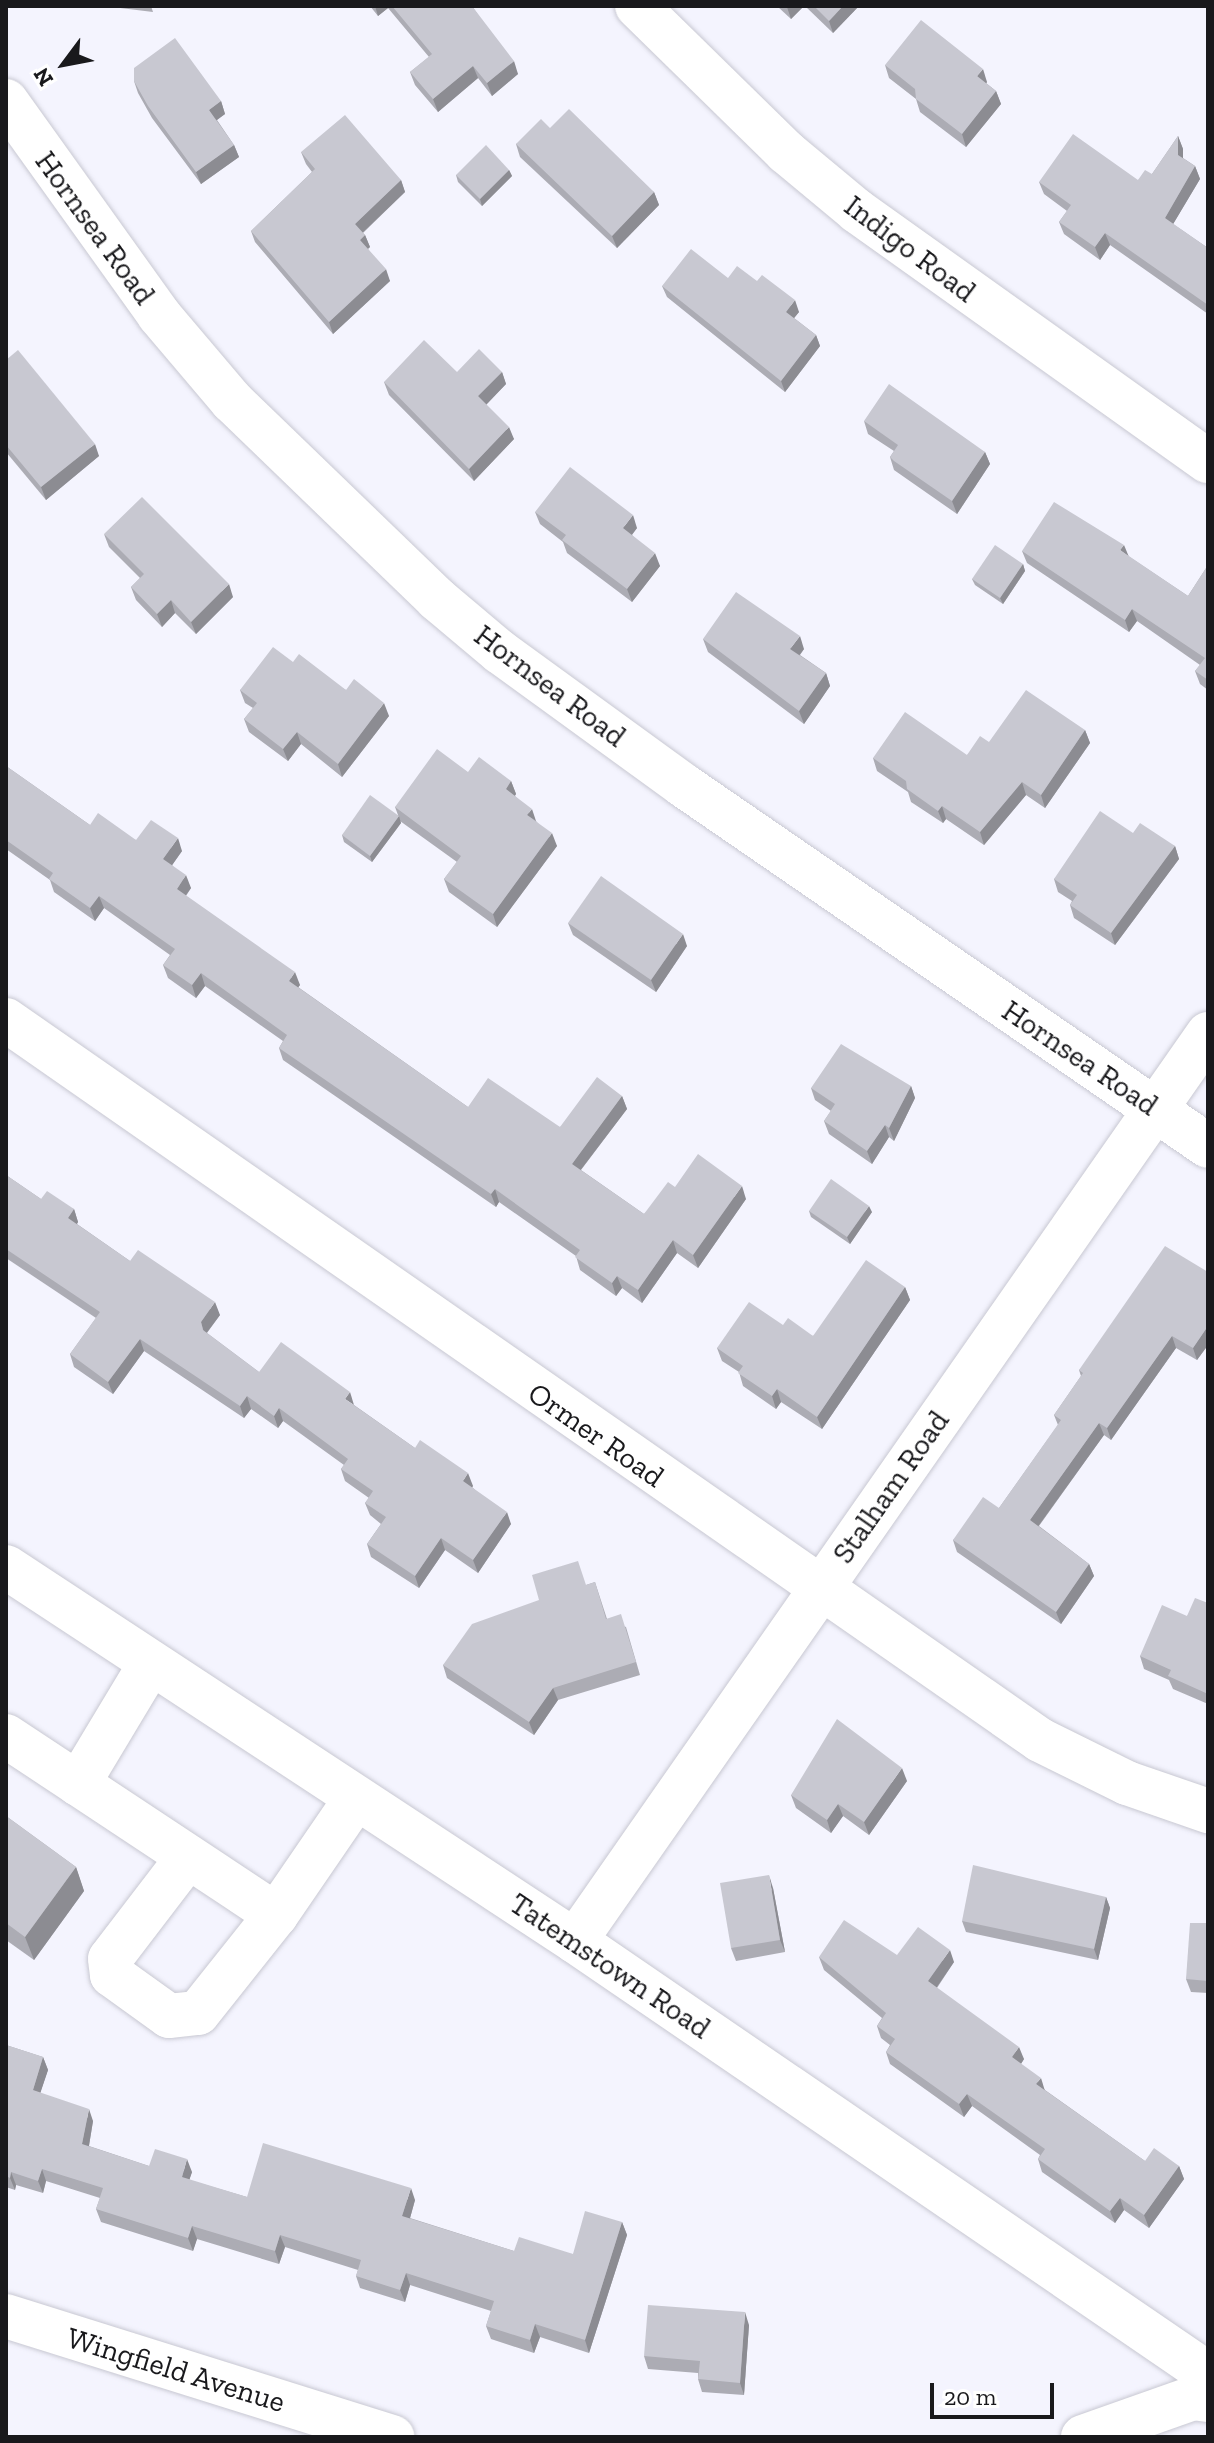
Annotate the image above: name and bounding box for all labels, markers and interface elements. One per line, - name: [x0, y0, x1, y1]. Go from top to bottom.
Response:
- north arrow: [24, 24, 104, 104]
- text: N: [27, 63, 59, 91]
- street label: Hornsea Road: [27, 145, 163, 311]
- street label: Indigo Road: [837, 188, 983, 310]
- street label: Hornsea Road: [467, 617, 633, 755]
- street label: Hornsea Road: [995, 993, 1165, 1123]
- street label: Ormer Road: [521, 1375, 671, 1495]
- street label: Stalham Road: [825, 1404, 957, 1570]
- street label: Tatemstown Road: [503, 1886, 717, 2046]
- street label: Wingfield Avenue: [62, 2320, 290, 2420]
- scale bar: [934, 2367, 1058, 2417]
- text: 20 m: [944, 2382, 996, 2411]

